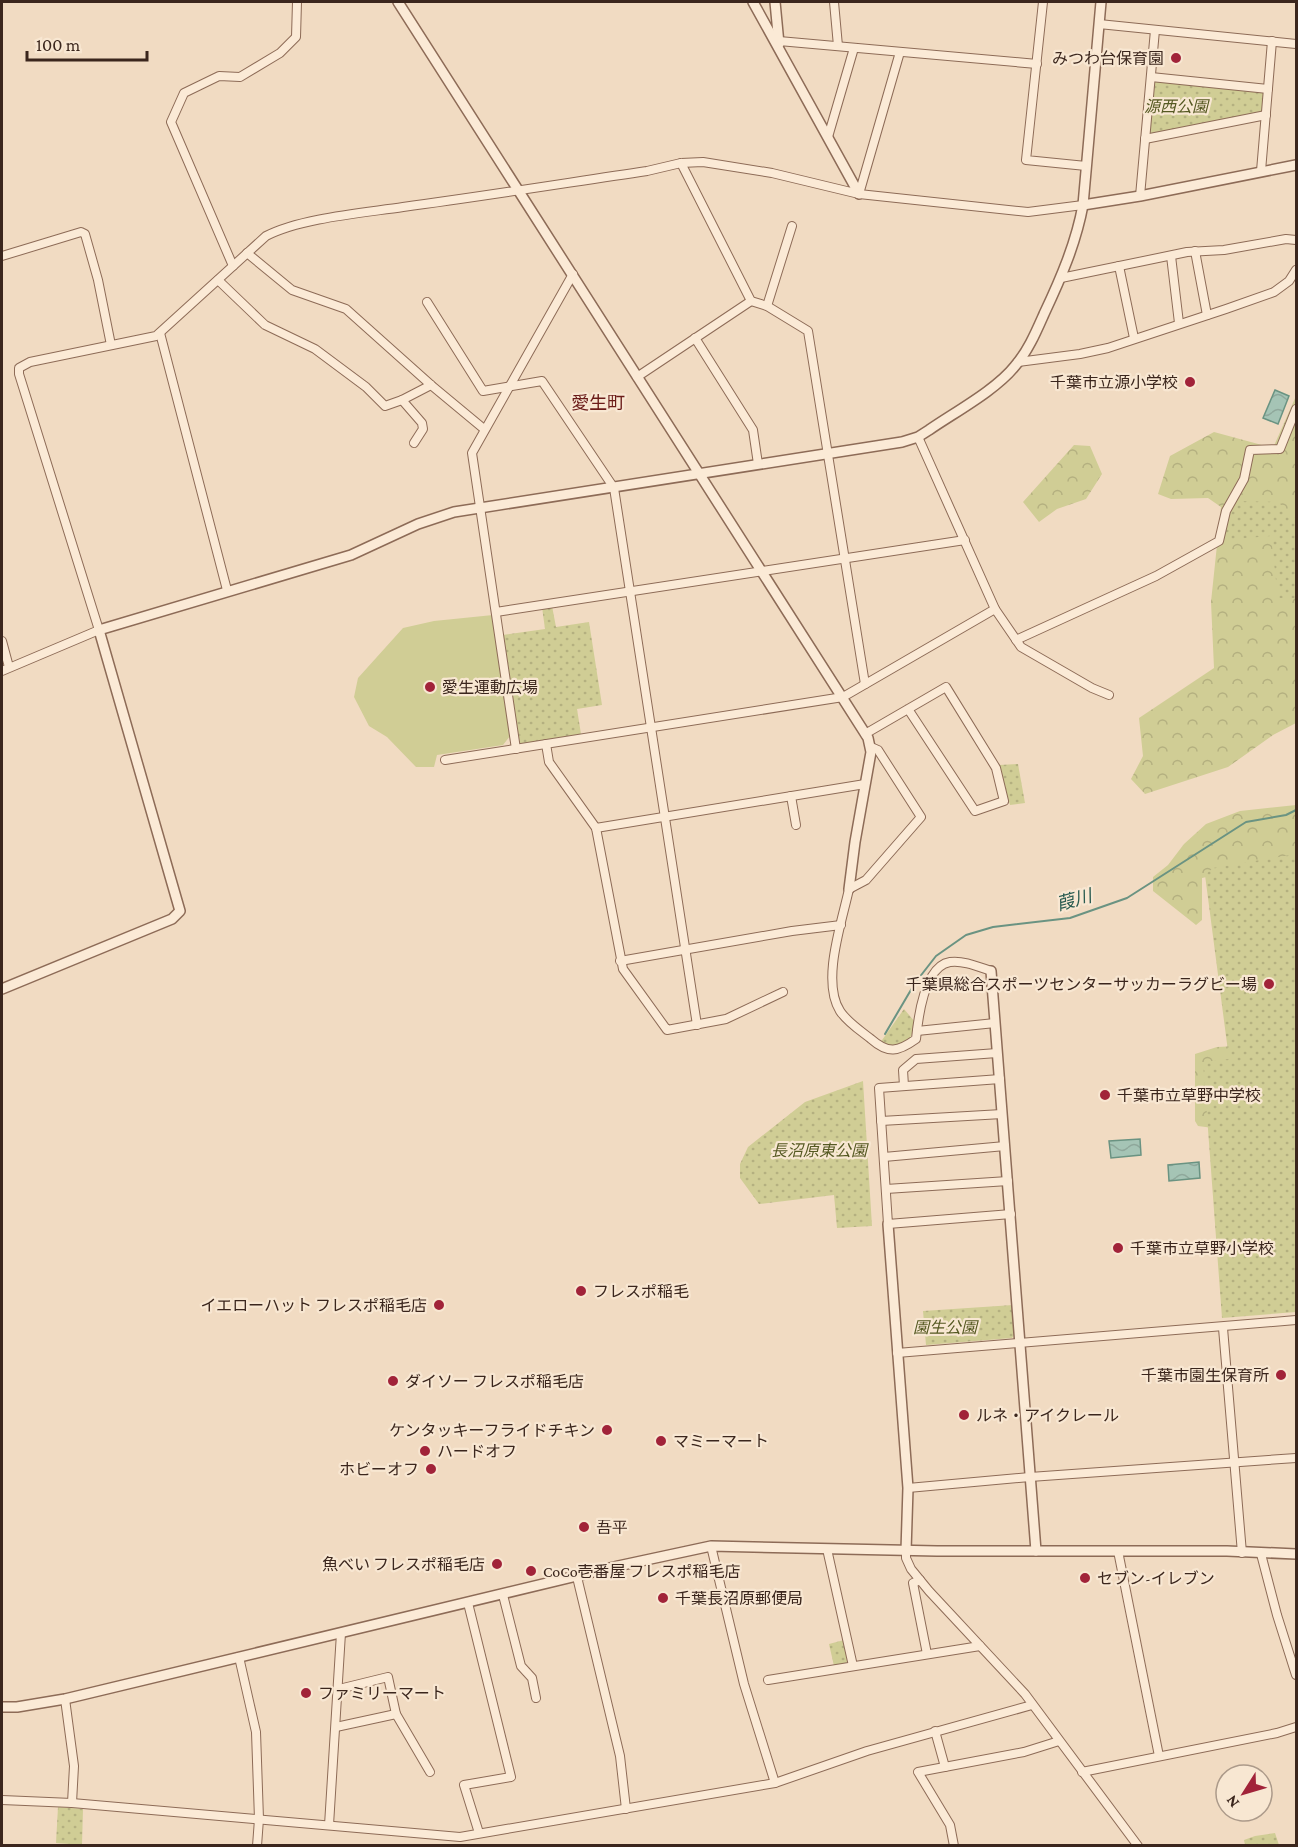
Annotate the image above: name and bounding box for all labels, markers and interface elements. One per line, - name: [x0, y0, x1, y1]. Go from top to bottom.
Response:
- scale bar: [27, 24, 147, 62]
- text: 100 m: [36, 35, 81, 55]
- place label: みつわ台保育園: [1052, 50, 1164, 67]
- marker: みつわ台保育園: [1169, 51, 1183, 65]
- park label: 源西公園: [1144, 98, 1210, 115]
- place label: 千葉市立源小学校: [1050, 374, 1178, 391]
- marker: 千葉市立源小学校: [1183, 375, 1197, 389]
- district label: 愛生町: [571, 393, 625, 413]
- place label: 愛生運動広場: [442, 679, 538, 696]
- marker: 愛生運動広場: [423, 680, 437, 694]
- water label: 葭川: [1054, 885, 1096, 914]
- place label: 千葉県総合スポーツセンターサッカーラグビー場: [906, 976, 1257, 993]
- marker: 千葉県総合スポーツセンターサッカーラグビー場: [1262, 977, 1276, 991]
- place label: 千葉市立草野中学校: [1117, 1087, 1261, 1104]
- marker: 千葉市立草野中学校: [1098, 1088, 1112, 1102]
- park label: 長沼原東公園: [771, 1142, 869, 1159]
- place label: 千葉市立草野小学校: [1130, 1240, 1274, 1257]
- marker: 千葉市立草野小学校: [1111, 1241, 1125, 1255]
- place label: フレスポ稲毛: [593, 1283, 689, 1300]
- marker: フレスポ稲毛: [574, 1284, 588, 1298]
- place label: イエローハット フレスポ稲毛店: [200, 1297, 427, 1314]
- marker: イエローハット フレスポ稲毛店: [432, 1298, 446, 1312]
- park label: 園生公園: [913, 1319, 979, 1336]
- place label: 千葉市園生保育所: [1141, 1367, 1269, 1384]
- marker: 千葉市園生保育所: [1274, 1368, 1288, 1382]
- place label: ダイソー フレスポ稲毛店: [405, 1373, 584, 1390]
- marker: ダイソー フレスポ稲毛店: [386, 1374, 400, 1388]
- place label: ルネ・アイクレール: [976, 1407, 1119, 1424]
- marker: ルネ・アイクレール: [957, 1408, 971, 1422]
- place label: ケンタッキーフライドチキン: [389, 1422, 595, 1439]
- marker: ケンタッキーフライドチキン: [600, 1423, 614, 1437]
- place label: マミーマート: [673, 1433, 769, 1450]
- marker: マミーマート: [654, 1434, 668, 1448]
- place label: ハードオフ: [437, 1443, 517, 1460]
- marker: ハードオフ: [418, 1444, 432, 1458]
- place label: ホビーオフ: [339, 1461, 419, 1478]
- marker: ホビーオフ: [424, 1462, 438, 1476]
- place label: 吾平: [596, 1519, 628, 1536]
- marker: 吾平: [577, 1520, 591, 1534]
- place label: 魚べい フレスポ稲毛店: [322, 1555, 485, 1573]
- marker: 魚べい フレスポ稲毛店: [490, 1557, 504, 1571]
- place label: CoCo壱番屋 フレスポ稲毛店: [543, 1563, 741, 1580]
- marker: CoCo壱番屋 フレスポ稲毛店: [524, 1564, 538, 1578]
- place label: セブン-イレブン: [1097, 1570, 1215, 1587]
- marker: セブン-イレブン: [1078, 1571, 1092, 1585]
- place label: 千葉長沼原郵便局: [675, 1590, 803, 1607]
- marker: 千葉長沼原郵便局: [656, 1591, 670, 1605]
- place label: ファミリーマート: [318, 1685, 446, 1702]
- marker: ファミリーマート: [299, 1686, 313, 1700]
- north arrow: [1214, 1763, 1274, 1823]
- text: N: [1222, 1792, 1242, 1811]

